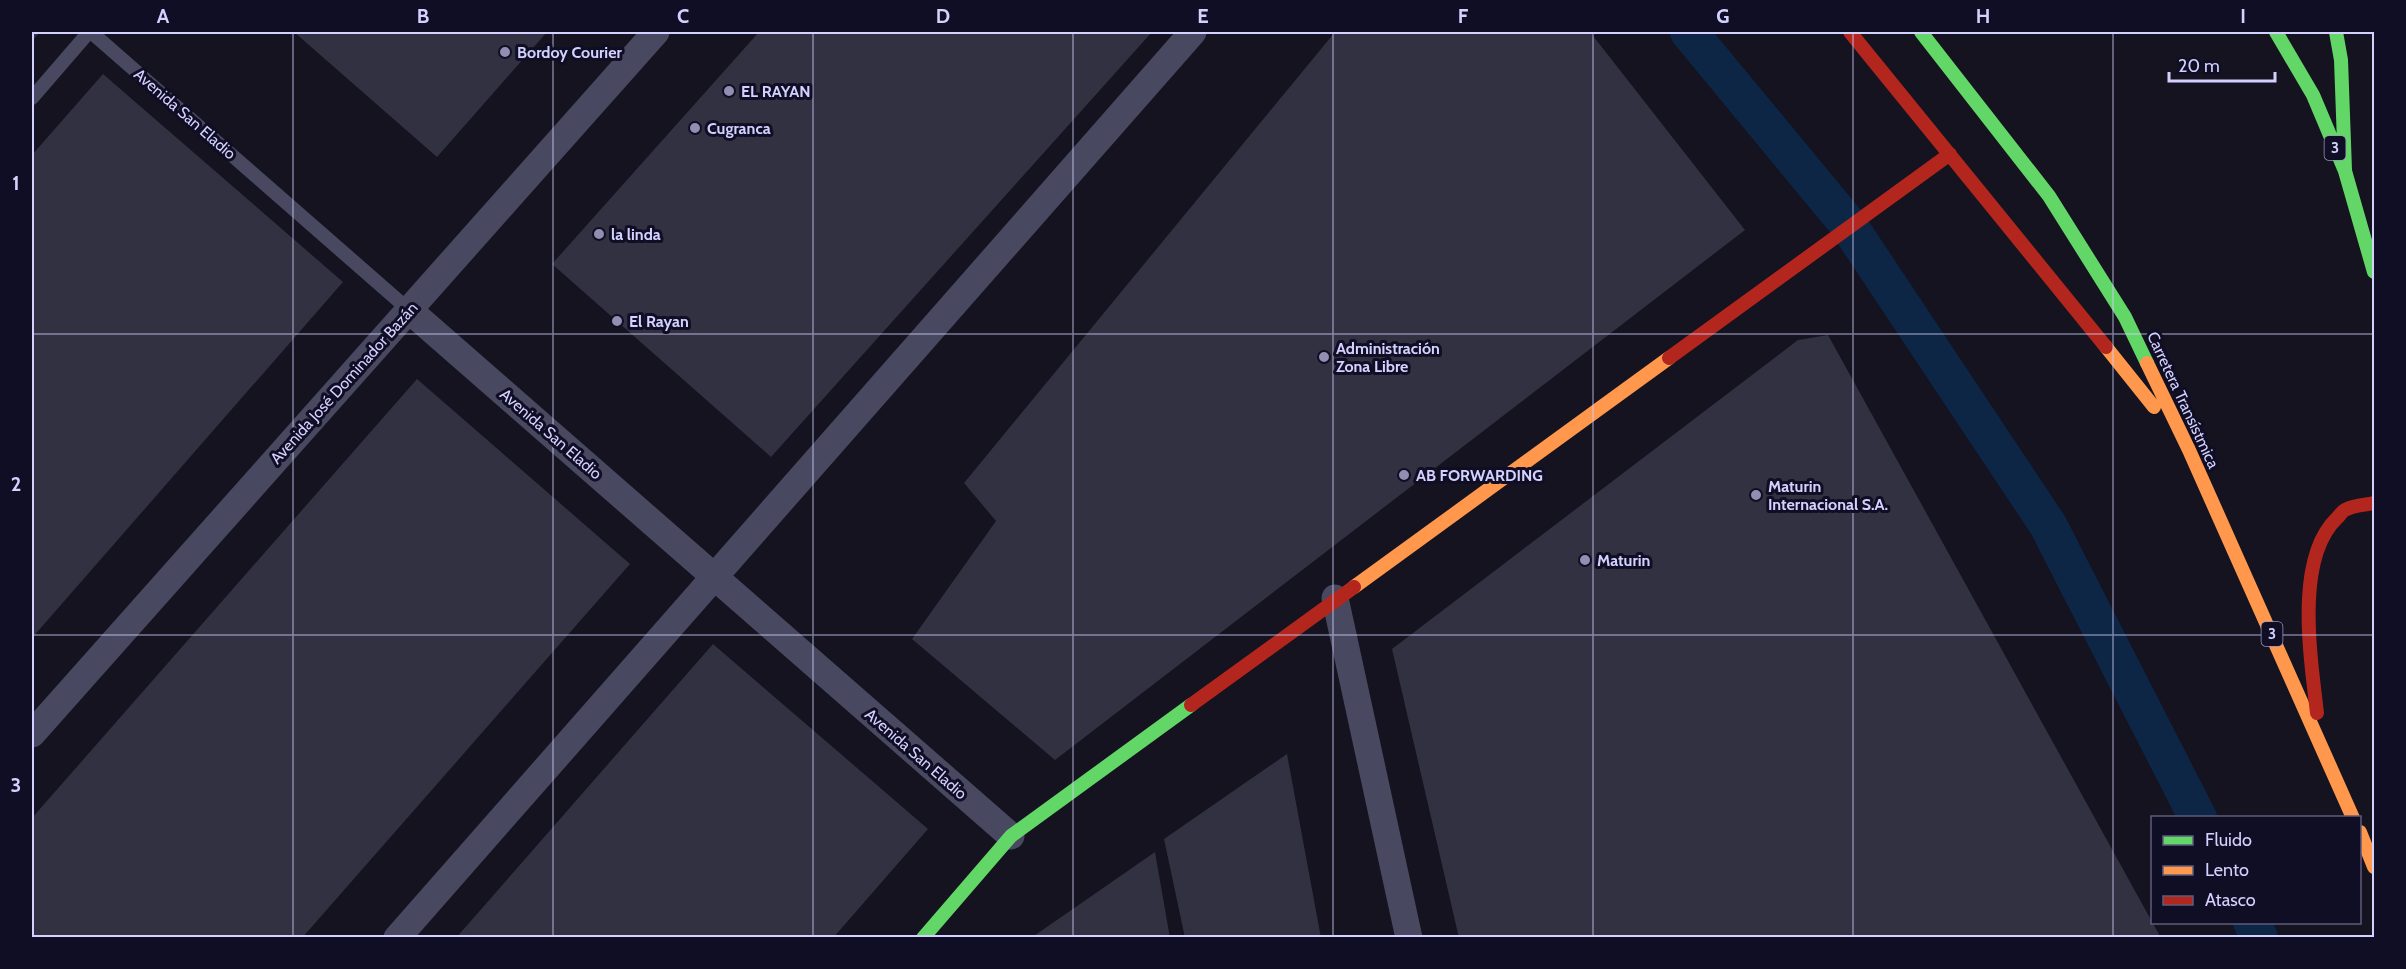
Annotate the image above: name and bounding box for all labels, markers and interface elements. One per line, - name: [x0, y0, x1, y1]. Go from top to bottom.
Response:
- text: A: [157, 4, 170, 28]
- text: B: [417, 4, 429, 28]
- text: C: [677, 4, 689, 28]
- text: D: [936, 4, 950, 28]
- text: E: [1197, 4, 1209, 28]
- text: F: [1458, 4, 1469, 28]
- text: G: [1716, 4, 1730, 28]
- text: H: [1976, 4, 1990, 28]
- text: I: [2240, 4, 2246, 28]
- place label: Bordoy Courier: [517, 43, 622, 62]
- marker: Bordoy Courier: [498, 45, 512, 59]
- scale bar: [2169, 45, 2276, 83]
- text: 20 m: [2178, 55, 2220, 77]
- street label: Avenida San Eladio: [130, 65, 240, 164]
- place label: EL RAYAN: [741, 82, 811, 101]
- marker: EL RAYAN: [722, 84, 736, 98]
- place label: Cugranca: [707, 119, 771, 138]
- marker: Cugranca: [688, 121, 702, 135]
- road number: 3: [2324, 136, 2346, 160]
- text: 1: [12, 171, 20, 195]
- place label: la linda: [611, 225, 661, 244]
- marker: la linda: [592, 227, 606, 241]
- street label: Avenida José Dominador Bazán: [266, 298, 422, 468]
- place label: El Rayan: [629, 312, 689, 331]
- marker: El Rayan: [610, 314, 624, 328]
- street label: Carretera Transístmica: [2143, 329, 2223, 472]
- place label: Administración Zona Libre: [1336, 339, 1440, 376]
- marker: Administración Zona Libre: [1317, 350, 1331, 364]
- street label: Avenida San Eladio: [496, 385, 606, 484]
- place label: AB FORWARDING: [1416, 466, 1543, 485]
- marker: AB FORWARDING: [1397, 468, 1411, 482]
- text: 2: [11, 472, 21, 496]
- place label: Maturin Internacional S.A.: [1768, 477, 1888, 514]
- marker: Maturin Internacional S.A.: [1749, 488, 1763, 502]
- place label: Maturin: [1597, 551, 1650, 570]
- marker: Maturin: [1578, 553, 1592, 567]
- road number: 3: [2262, 622, 2282, 646]
- street label: Avenida San Eladio: [861, 705, 971, 804]
- text: 3: [11, 773, 21, 797]
- legend: [2151, 816, 2361, 924]
- text: Fluido: [2205, 829, 2252, 851]
- text: Lento: [2205, 859, 2249, 881]
- text: Atasco: [2205, 889, 2256, 911]

